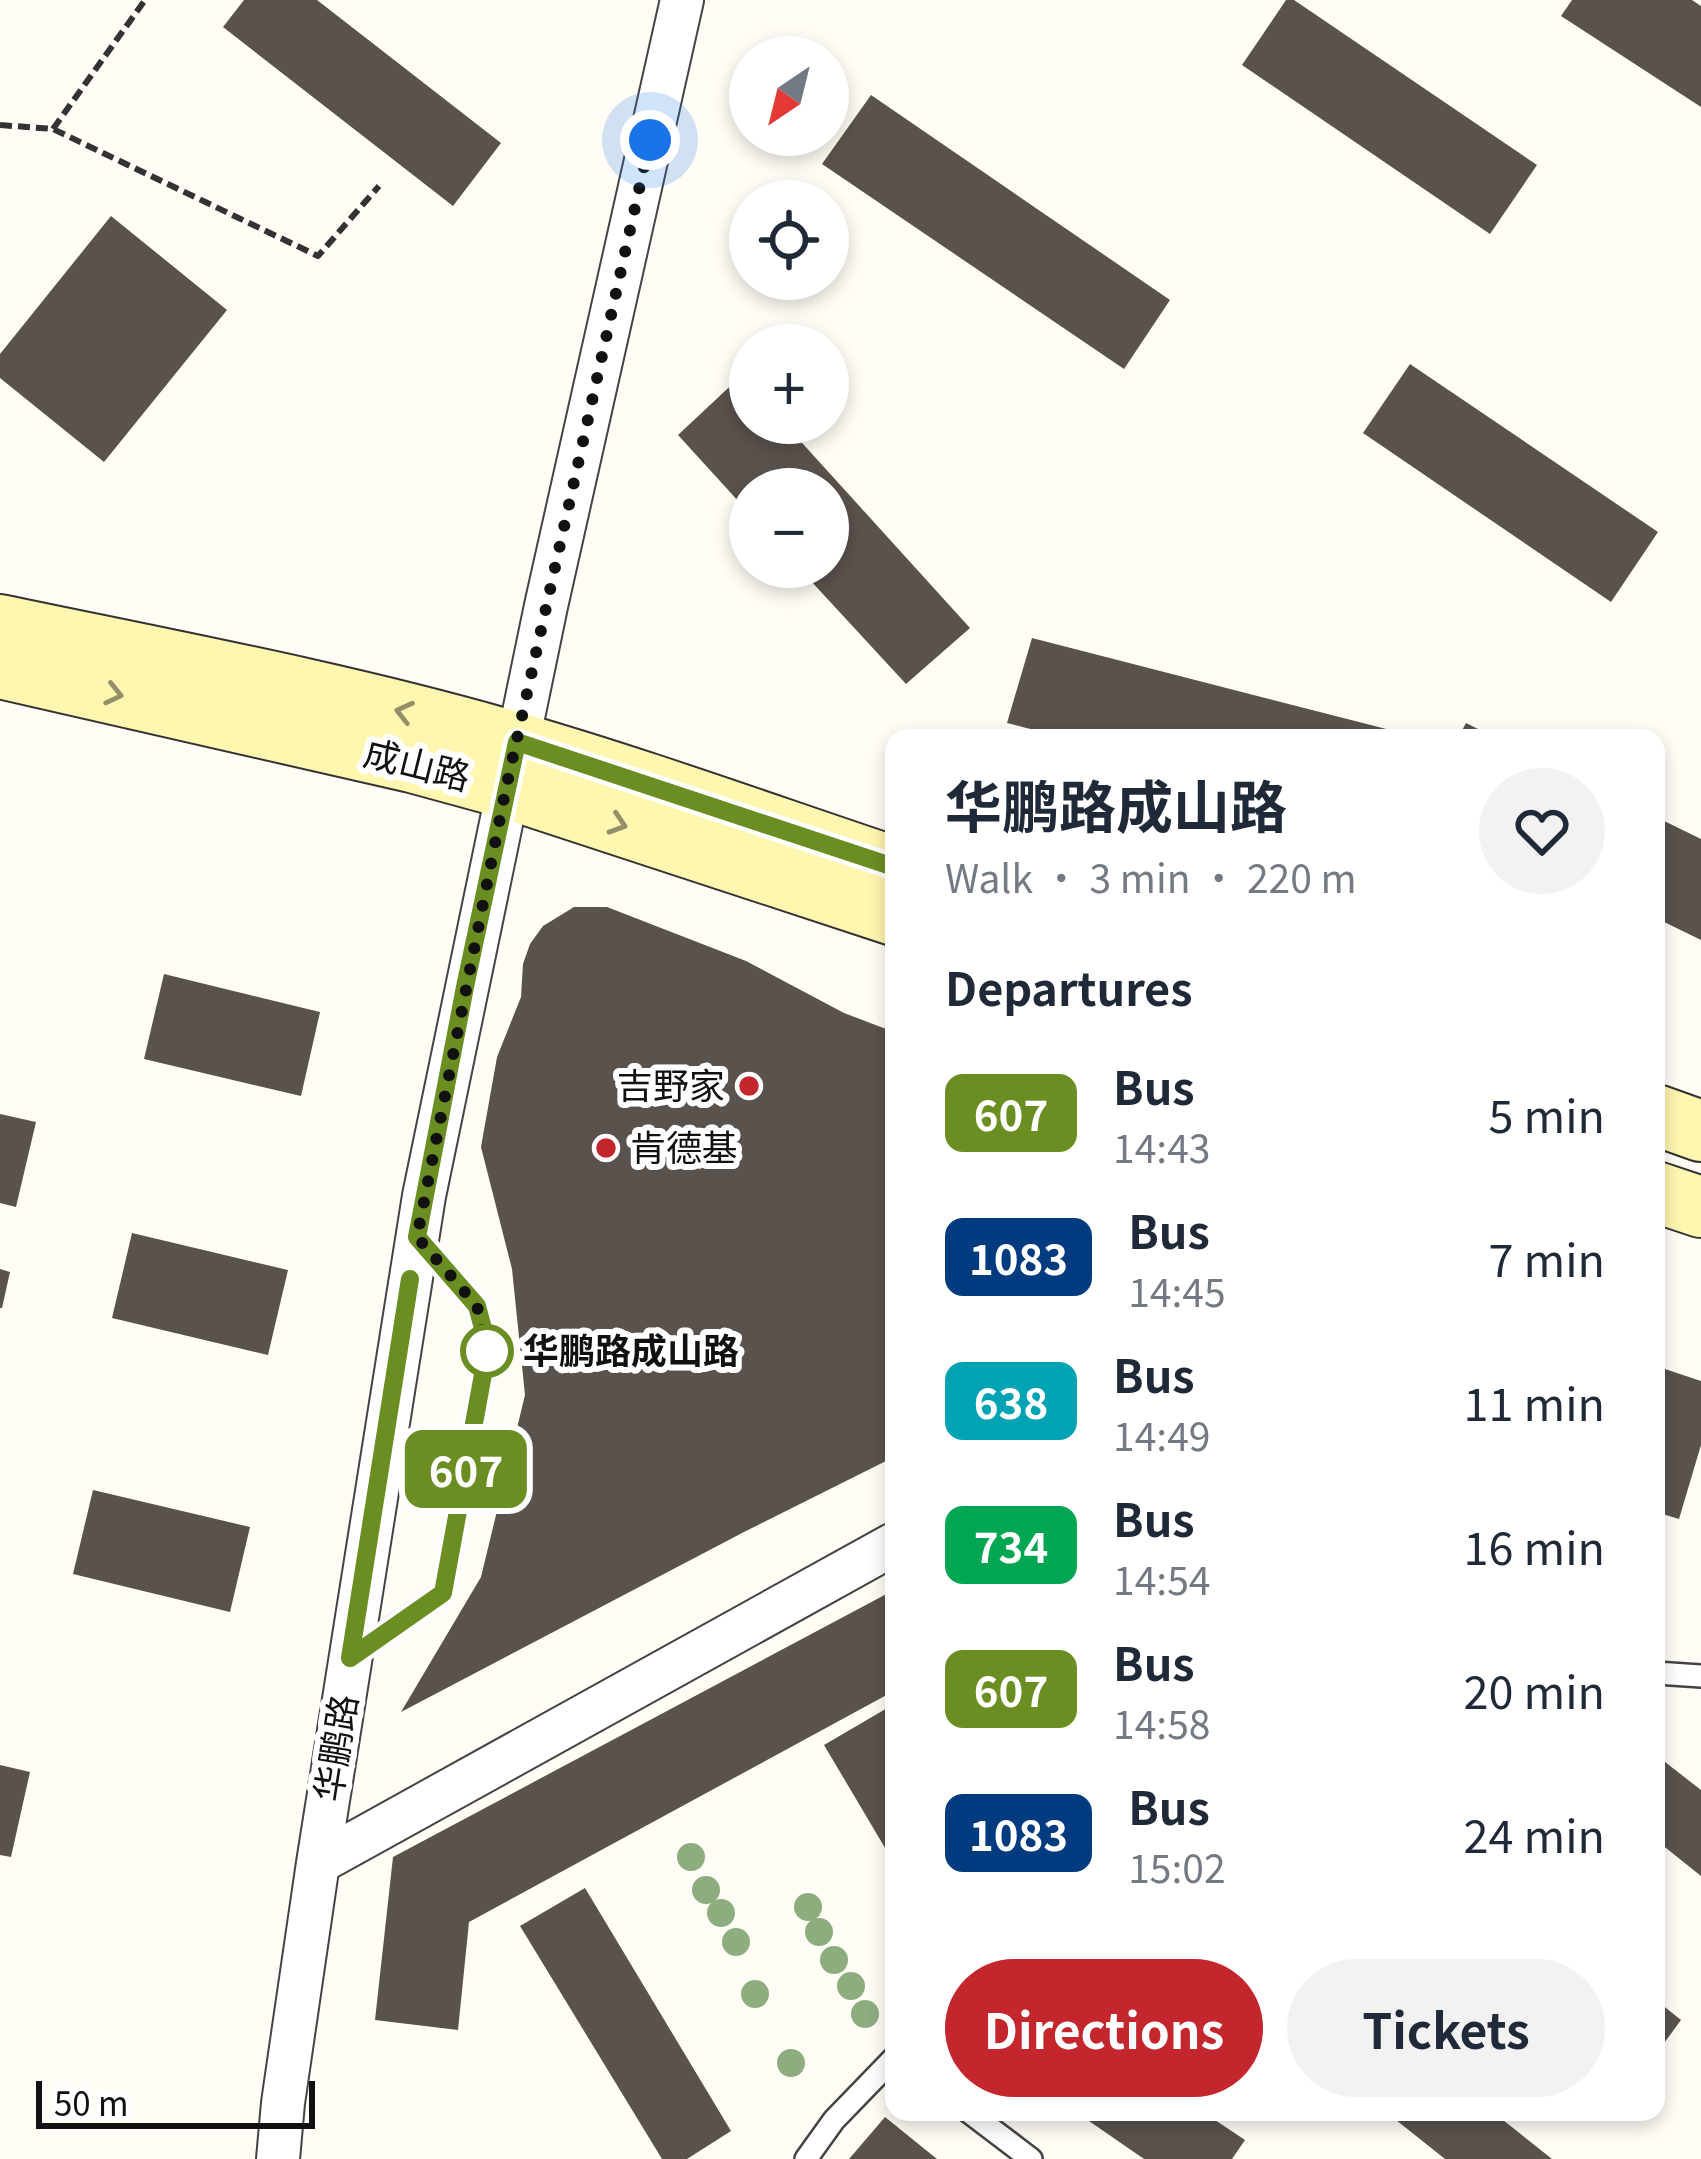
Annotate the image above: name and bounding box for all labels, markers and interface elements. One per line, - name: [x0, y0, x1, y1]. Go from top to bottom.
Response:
- north arrow: [729, 36, 849, 156]
- map controls: [729, 36, 849, 588]
- your location: [620, 110, 680, 170]
- button: locate: [729, 180, 849, 300]
- button: +: [729, 324, 849, 444]
- button: −: [729, 468, 849, 588]
- one-way arrow: [104, 680, 124, 705]
- one-way arrow: [394, 701, 414, 726]
- street label: 成山路: [359, 724, 476, 800]
- text: 华鹏路成山路: [945, 762, 1287, 844]
- button: heart: [1479, 768, 1605, 894]
- one-way arrow: [607, 810, 628, 835]
- text: Walk · 3 min · 220 m: [945, 848, 1357, 904]
- text: Departures: [945, 954, 1193, 1019]
- text: Bus: [1113, 1053, 1195, 1118]
- place label: 吉野家: [617, 1057, 725, 1109]
- marker: 吉野家: [736, 1073, 762, 1099]
- text: 5 min: [1488, 1081, 1605, 1146]
- text: 607: [974, 1082, 1048, 1143]
- text: 14:43: [1113, 1118, 1210, 1174]
- place label: 肯德基: [630, 1119, 738, 1171]
- marker: 肯德基: [593, 1135, 619, 1161]
- text: Bus: [1128, 1197, 1210, 1262]
- text: 7 min: [1488, 1225, 1605, 1290]
- text: 1083: [969, 1226, 1068, 1287]
- text: 14:45: [1128, 1262, 1226, 1318]
- place label: 华鹏路成山路: [523, 1322, 739, 1374]
- marker: 华鹏路成山路: [462, 1326, 512, 1376]
- text: Bus: [1113, 1341, 1195, 1406]
- text: 11 min: [1463, 1369, 1605, 1434]
- text: 638: [974, 1370, 1048, 1431]
- text: 14:49: [1113, 1406, 1210, 1462]
- line badge: 607: [397, 1430, 535, 1508]
- text: 607: [429, 1438, 503, 1499]
- text: Bus: [1113, 1485, 1195, 1550]
- text: 16 min: [1463, 1513, 1605, 1578]
- text: 734: [974, 1514, 1048, 1575]
- text: 14:54: [1113, 1550, 1210, 1606]
- text: Bus: [1113, 1629, 1195, 1694]
- text: 20 min: [1463, 1657, 1605, 1722]
- text: 607: [974, 1658, 1048, 1719]
- street label: 华鹏路: [299, 1690, 367, 1805]
- text: 14:58: [1113, 1694, 1210, 1750]
- text: Bus: [1128, 1773, 1210, 1838]
- text: 24 min: [1463, 1801, 1605, 1866]
- text: 1083: [969, 1802, 1068, 1863]
- text: 15:02: [1128, 1838, 1226, 1894]
- button: Directions: [945, 1959, 1263, 2097]
- button: Tickets: [1287, 1959, 1605, 2097]
- scale bar: [36, 2075, 315, 2128]
- text: 50 m: [54, 2078, 129, 2126]

